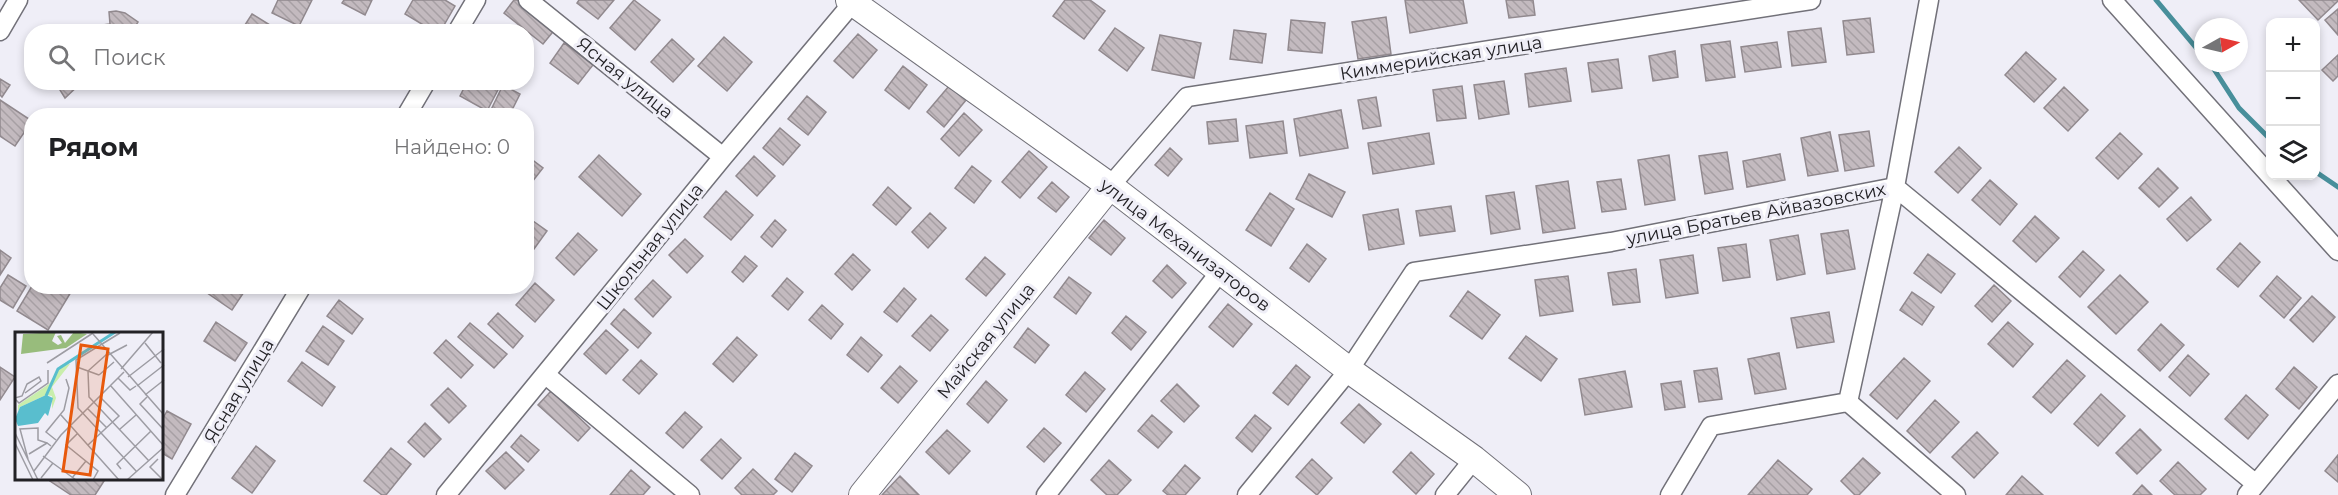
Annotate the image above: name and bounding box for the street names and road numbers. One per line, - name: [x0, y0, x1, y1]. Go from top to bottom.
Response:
- street label: Киммерийская улица: [1338, 31, 1544, 85]
- street label: Ясная улица: [572, 32, 678, 124]
- street label: улица Механизаторов: [1095, 173, 1275, 316]
- street label: улица Братьев Айвазовских: [1623, 178, 1888, 250]
- street label: Школьная улица: [592, 179, 708, 315]
- street label: Майская улица: [932, 279, 1040, 403]
- street label: Ясная улица: [199, 335, 279, 447]

